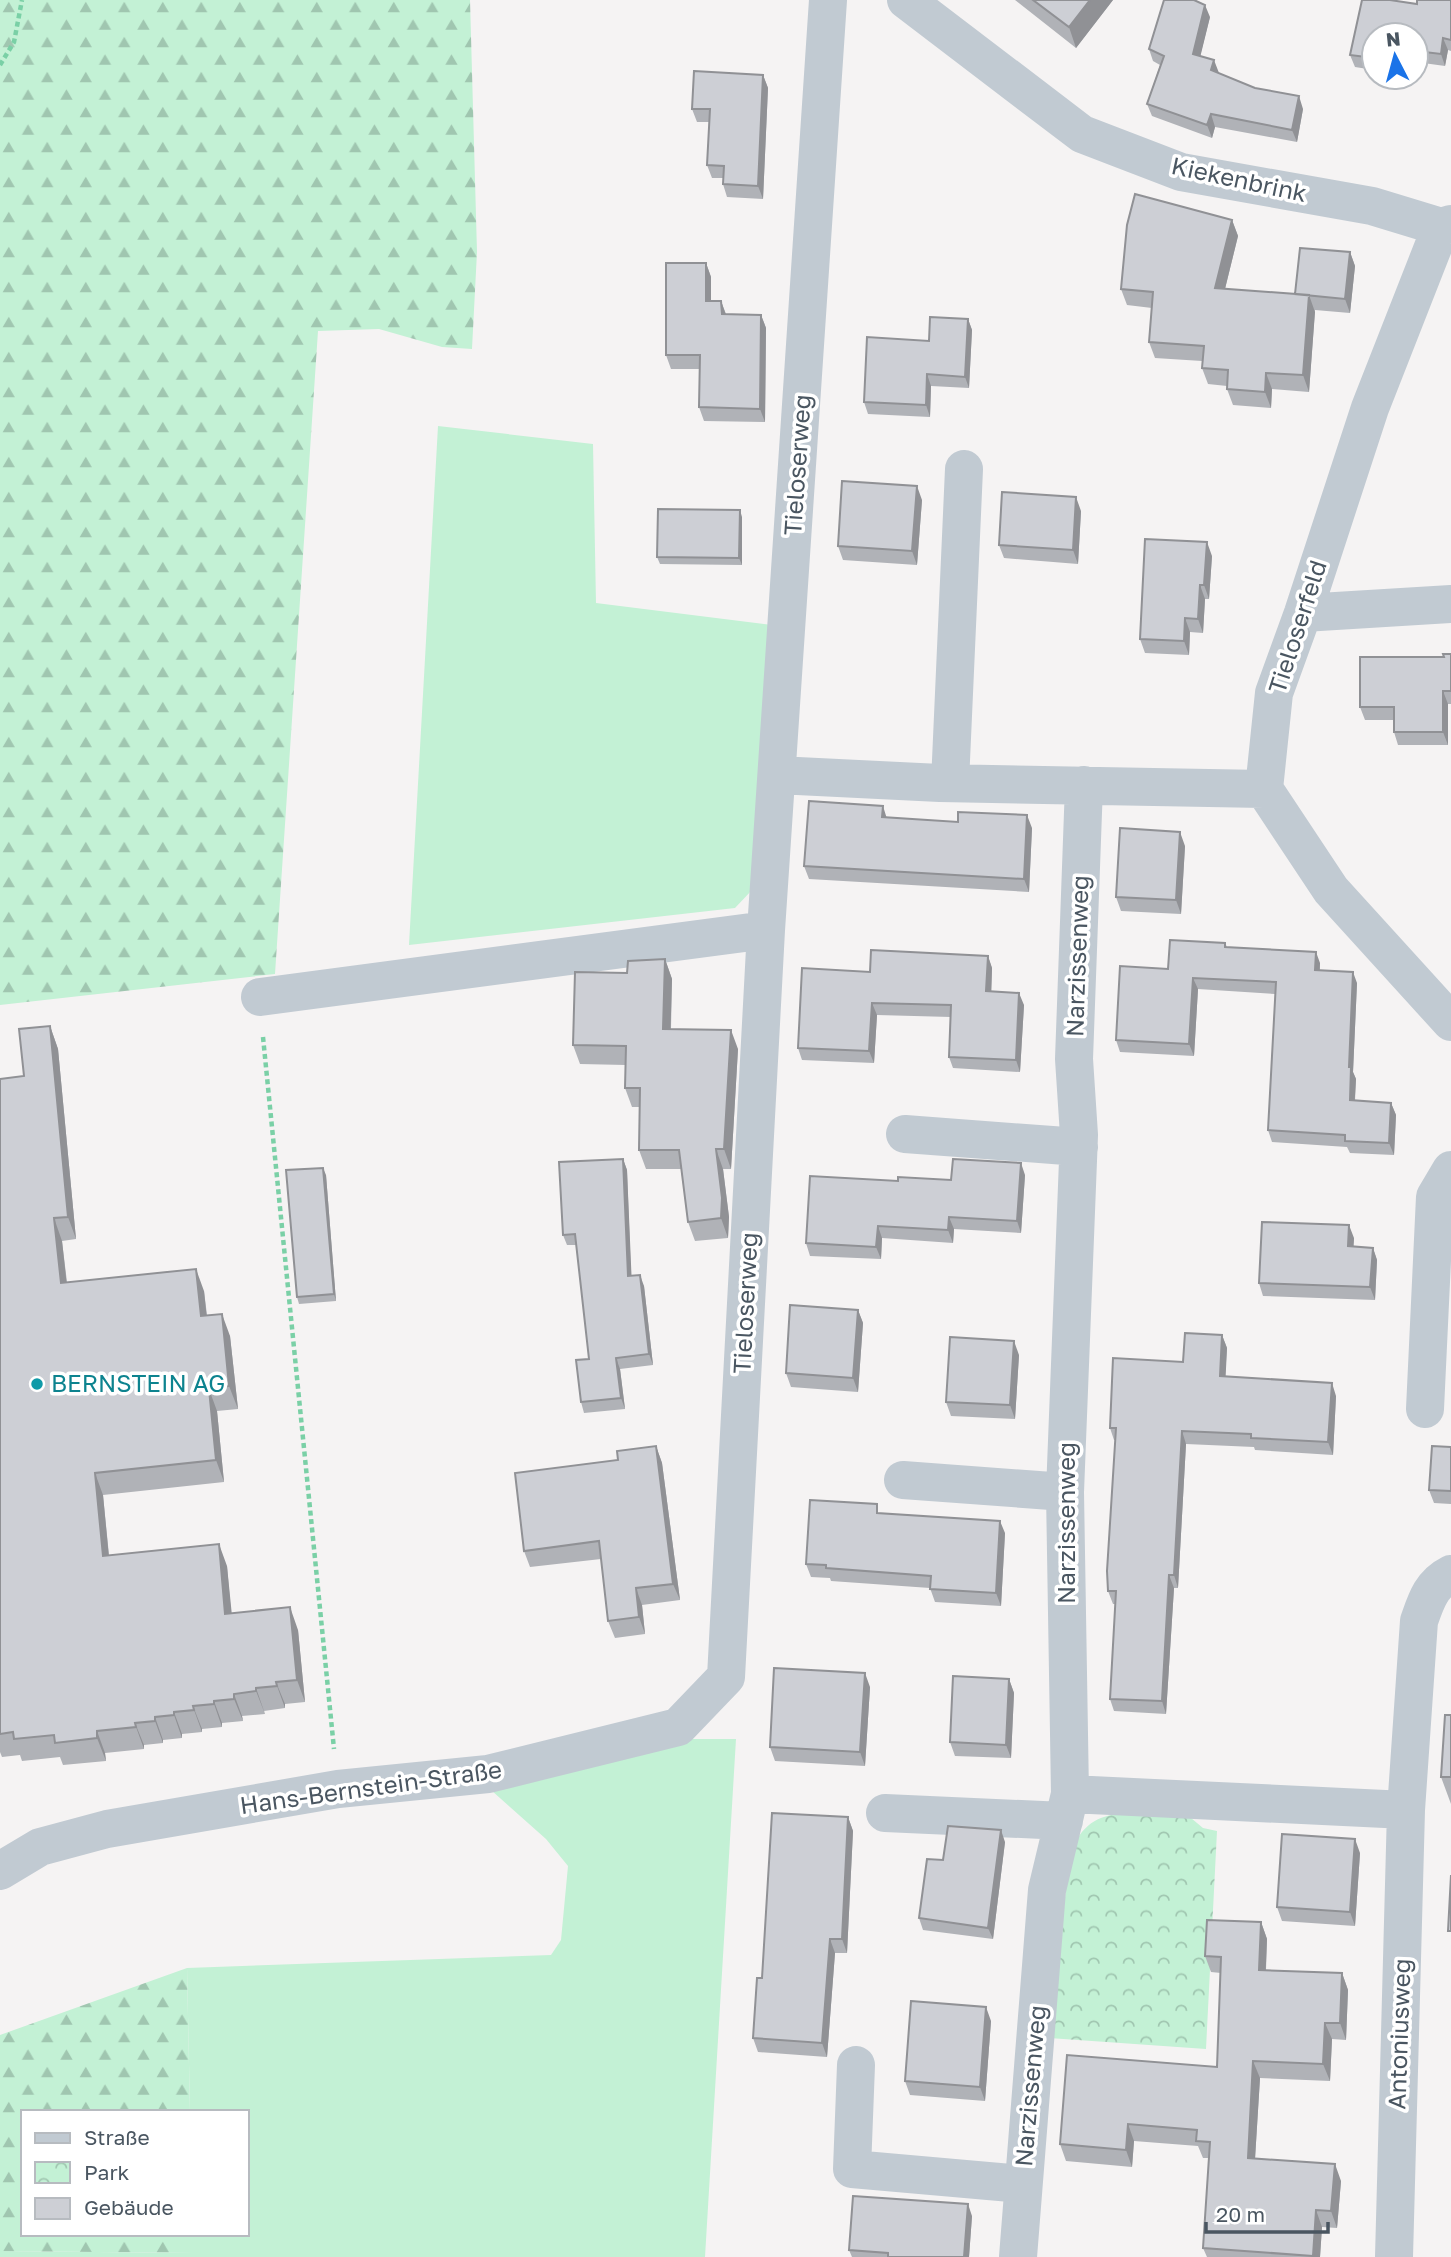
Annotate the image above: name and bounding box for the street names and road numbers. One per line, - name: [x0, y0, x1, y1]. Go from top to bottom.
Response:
- street label: Kiekenbrink: [1169, 150, 1310, 207]
- street label: Tieloserweg: [777, 393, 816, 536]
- street label: Tieloserfeld: [1261, 556, 1332, 697]
- street label: Narzissenweg: [1059, 875, 1094, 1037]
- street label: Tieloserweg: [726, 1232, 763, 1374]
- street label: Narzissenweg: [1051, 1442, 1080, 1604]
- street label: Hans-Bernstein-Straße: [238, 1754, 504, 1819]
- street label: Antoniusweg: [1381, 1958, 1416, 2110]
- street label: Narzissenweg: [1008, 2004, 1051, 2168]

